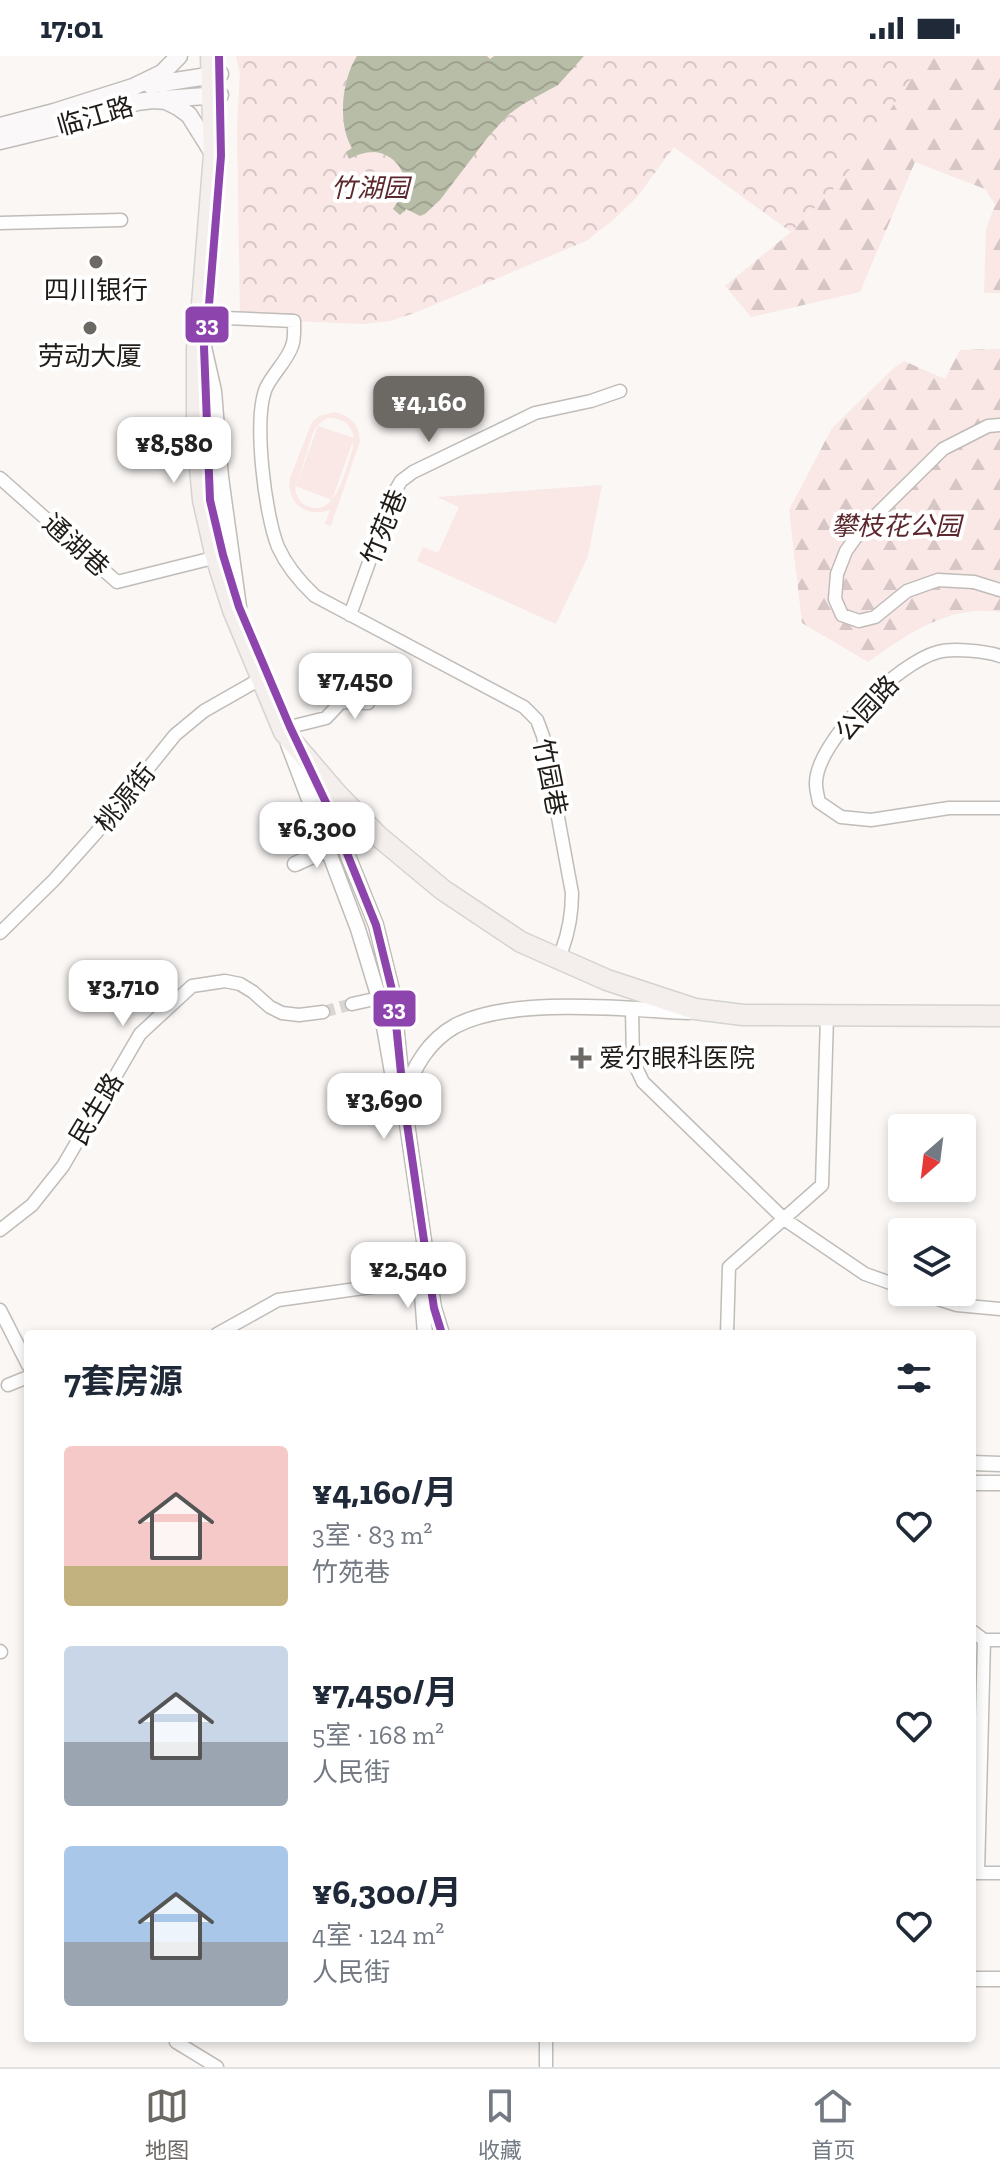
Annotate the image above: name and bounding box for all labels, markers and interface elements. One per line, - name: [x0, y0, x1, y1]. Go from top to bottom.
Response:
- text: 17:01: [40, 10, 103, 46]
- street label: 临江路: [53, 90, 137, 142]
- park label: 竹湖园: [331, 172, 413, 204]
- marker: 四川银行: [87, 253, 105, 271]
- place label: 四川银行: [44, 274, 148, 306]
- line badge: 33: [184, 305, 230, 344]
- text: 33: [195, 311, 219, 338]
- marker: 劳动大厦: [81, 319, 99, 337]
- place label: 劳动大厦: [38, 340, 142, 372]
- pin: ¥4,160: [364, 376, 494, 444]
- text: ¥4,160: [391, 386, 467, 418]
- pin: ¥8,580: [109, 417, 239, 485]
- text: ¥8,580: [135, 427, 213, 459]
- street label: 竹苑巷: [355, 485, 413, 569]
- street label: 通湖巷: [36, 507, 116, 583]
- park label: 攀枝花公园: [831, 510, 965, 542]
- pin: ¥7,450: [290, 653, 420, 721]
- text: ¥7,450: [317, 663, 393, 695]
- street label: 公园路: [829, 669, 905, 747]
- street label: 竹园巷: [527, 736, 573, 818]
- street label: 桃源街: [88, 758, 162, 838]
- pin: ¥6,300: [252, 802, 382, 870]
- text: ¥6,300: [278, 812, 357, 844]
- pin: ¥3,710: [58, 960, 188, 1028]
- text: ¥3,710: [87, 970, 159, 1002]
- line badge: 33: [372, 989, 417, 1028]
- text: 33: [382, 995, 406, 1022]
- place label: 爱尔眼科医院: [599, 1042, 755, 1074]
- marker: 爱尔眼科医院: [570, 1047, 592, 1069]
- street label: 民生路: [62, 1067, 130, 1151]
- pin: ¥3,690: [319, 1073, 449, 1141]
- text: ¥3,690: [345, 1083, 423, 1115]
- north arrow: [888, 1114, 976, 1202]
- map controls: [888, 1114, 976, 1306]
- button: layers: [888, 1218, 976, 1306]
- pin: ¥2,540: [343, 1242, 473, 1310]
- text: ¥2,540: [369, 1252, 447, 1284]
- icon: filters: [892, 1356, 936, 1400]
- text: 7套房源: [64, 1361, 183, 1402]
- text: ¥4,160/月: [312, 1472, 457, 1513]
- icon: home: [128, 1478, 224, 1574]
- icon: heart: [892, 1504, 936, 1548]
- text: 3室 · 83 m²: [312, 1519, 432, 1551]
- text: 竹苑巷: [312, 1556, 390, 1588]
- text: ¥7,450/月: [312, 1672, 459, 1713]
- icon: home: [128, 1678, 224, 1774]
- icon: heart: [892, 1704, 936, 1748]
- text: 5室 · 168 m²: [312, 1719, 444, 1751]
- text: 人民街: [312, 1756, 390, 1788]
- text: ¥6,300/月: [312, 1872, 462, 1913]
- icon: home: [128, 1878, 224, 1974]
- icon: heart: [892, 1904, 936, 1948]
- text: 4室 · 124 m²: [312, 1919, 444, 1951]
- text: 人民街: [312, 1956, 390, 1988]
- tab: 地图: [145, 2084, 189, 2164]
- tab: 收藏: [478, 2084, 522, 2164]
- tab: 首页: [811, 2084, 855, 2164]

